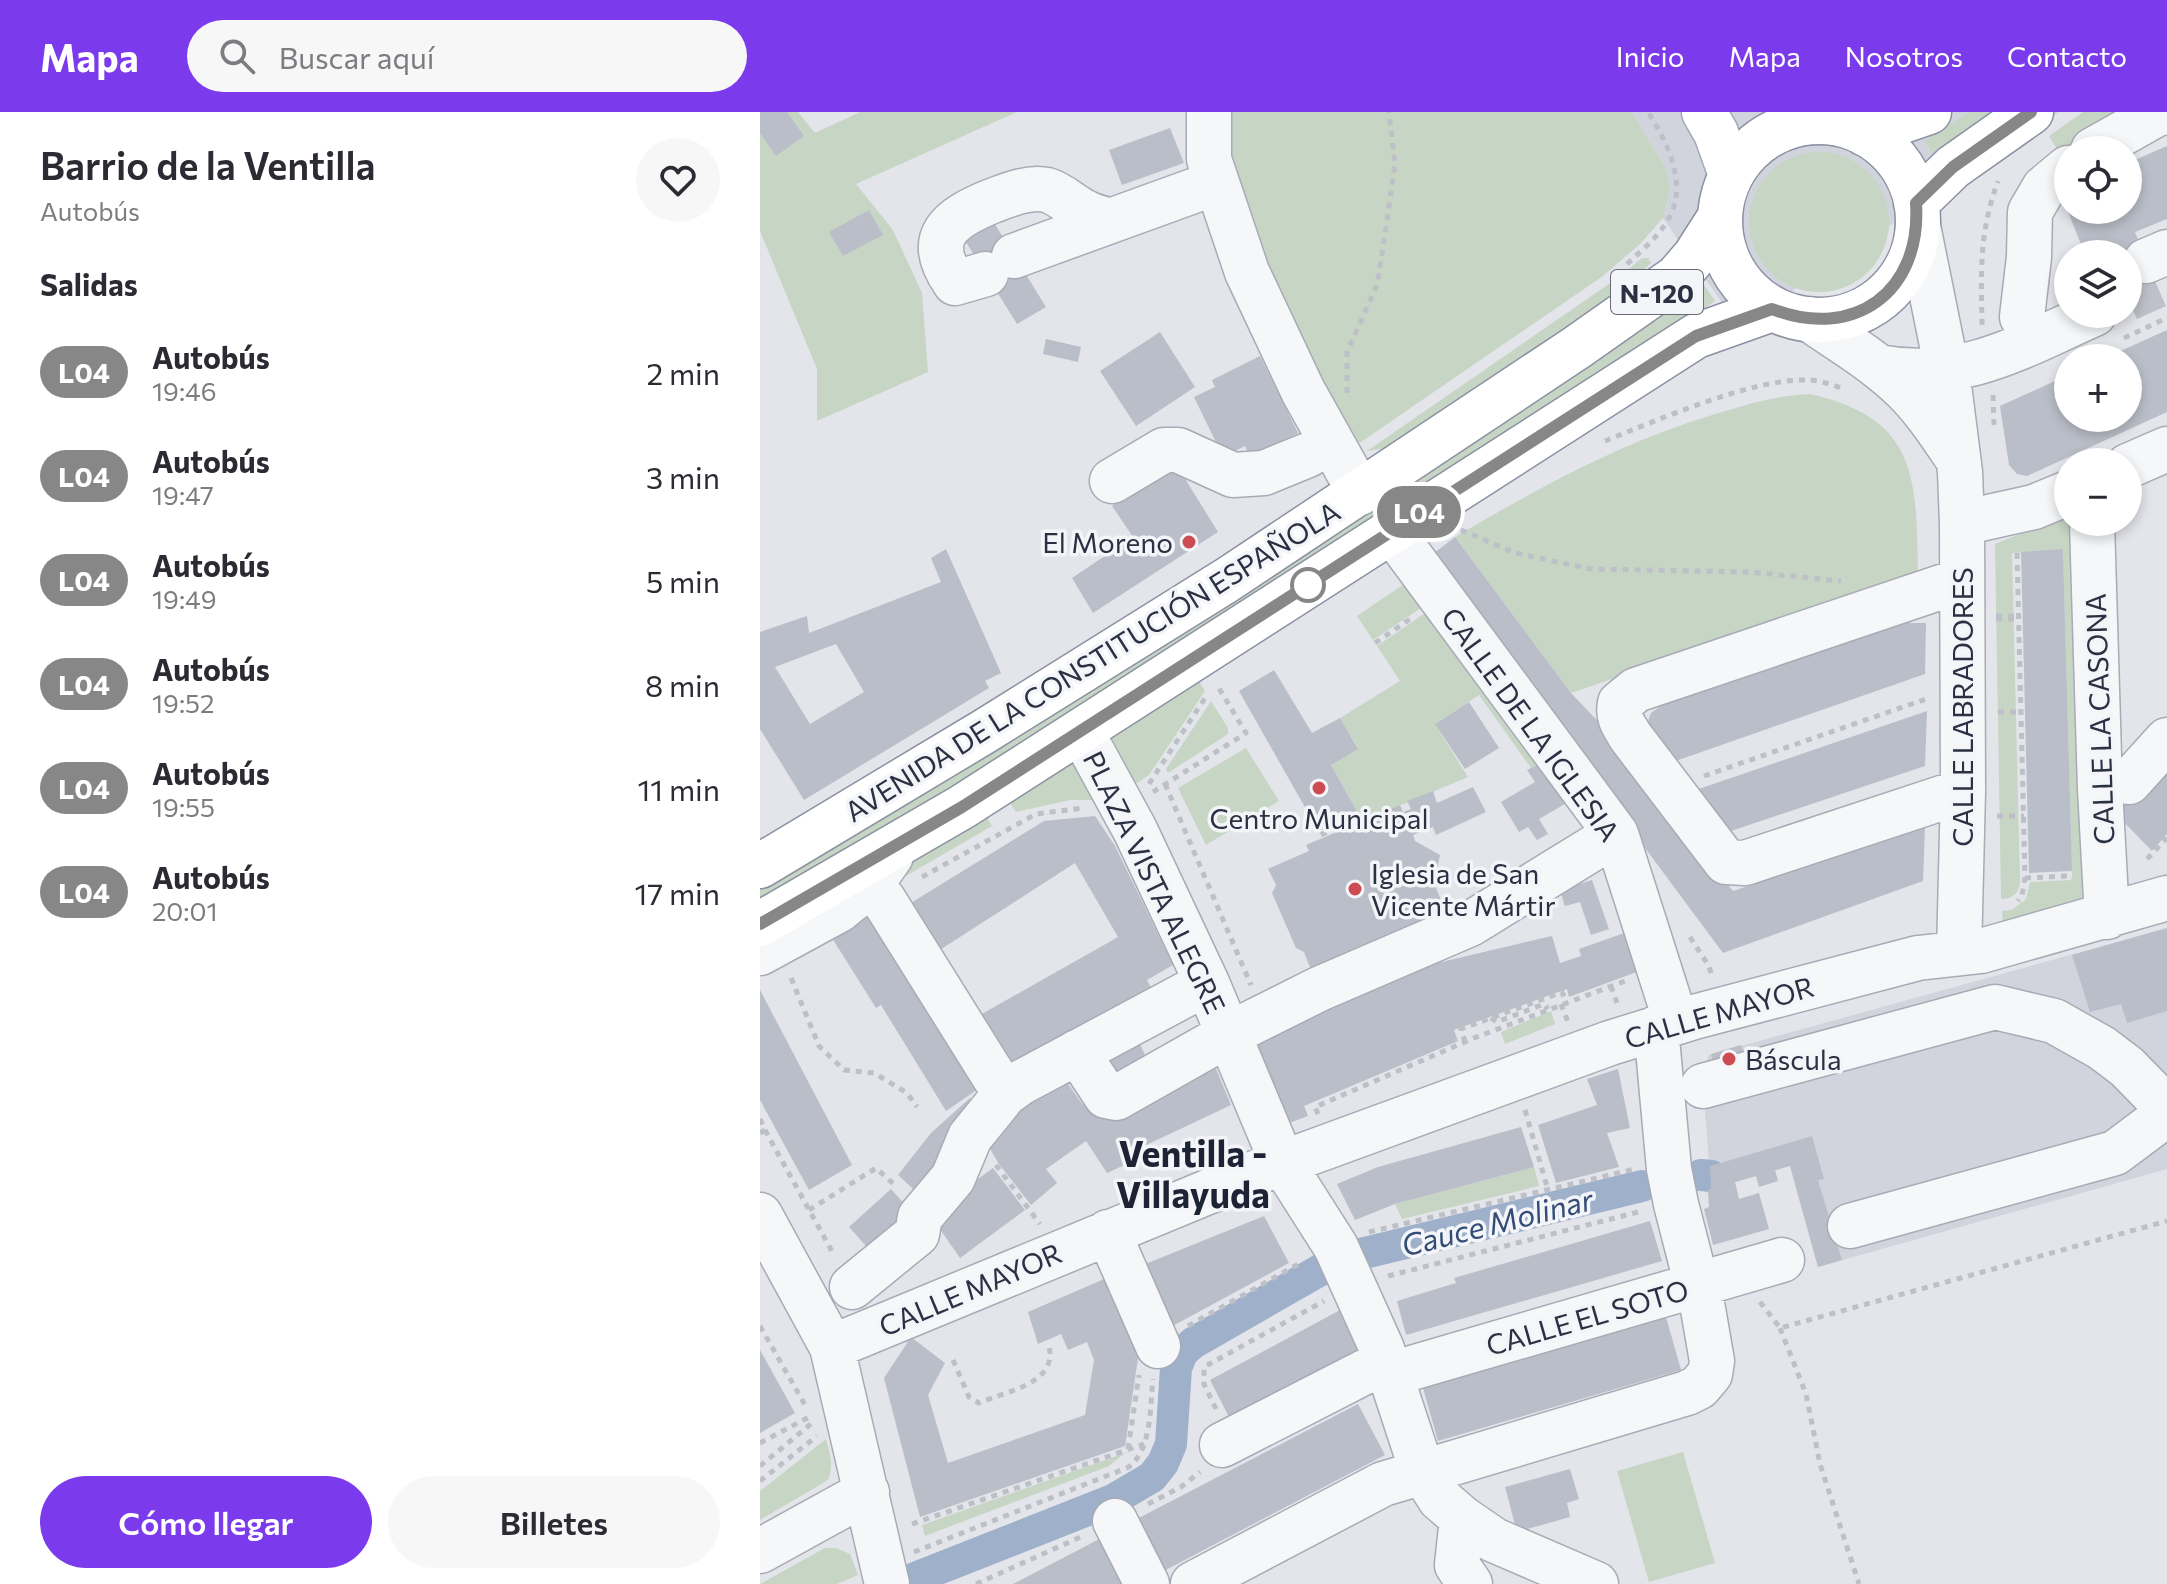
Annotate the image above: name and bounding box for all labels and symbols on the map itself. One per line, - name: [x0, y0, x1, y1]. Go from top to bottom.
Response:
- road number: N-120: [1611, 270, 1703, 314]
- line badge: L04: [1373, 486, 1465, 538]
- street label: AVENIDA DE LA CONSTITUCIÓN ESPAÑOLA: [838, 494, 1346, 828]
- place label: El Moreno: [1042, 525, 1173, 559]
- marker: El Moreno: [1180, 533, 1198, 551]
- street label: CALLE LABRADORES: [1945, 567, 1979, 847]
- unlabelled marker: [1291, 568, 1325, 602]
- street label: CALLE LA CASONA: [2078, 593, 2120, 845]
- street label: CALLE DE LA IGLESIA: [1435, 601, 1627, 847]
- street label: PLAZA VISTA ALEGRE: [1077, 745, 1233, 1019]
- marker: Centro Municipal: [1310, 779, 1328, 797]
- place label: Centro Municipal: [1209, 801, 1429, 835]
- place label: Iglesia de San Vicente Mártir: [1371, 856, 1556, 922]
- marker: Iglesia de San Vicente Mártir: [1346, 880, 1364, 898]
- street label: CALLE MAYOR: [1621, 969, 1817, 1055]
- place label: Báscula: [1745, 1042, 1842, 1076]
- marker: Báscula: [1720, 1050, 1738, 1068]
- district label: Ventilla - Villayuda: [1116, 1130, 1270, 1215]
- water label: Cauce Molinar: [1397, 1179, 1598, 1263]
- street label: CALLE MAYOR: [874, 1235, 1066, 1343]
- street label: CALLE EL SOTO: [1482, 1272, 1692, 1362]

